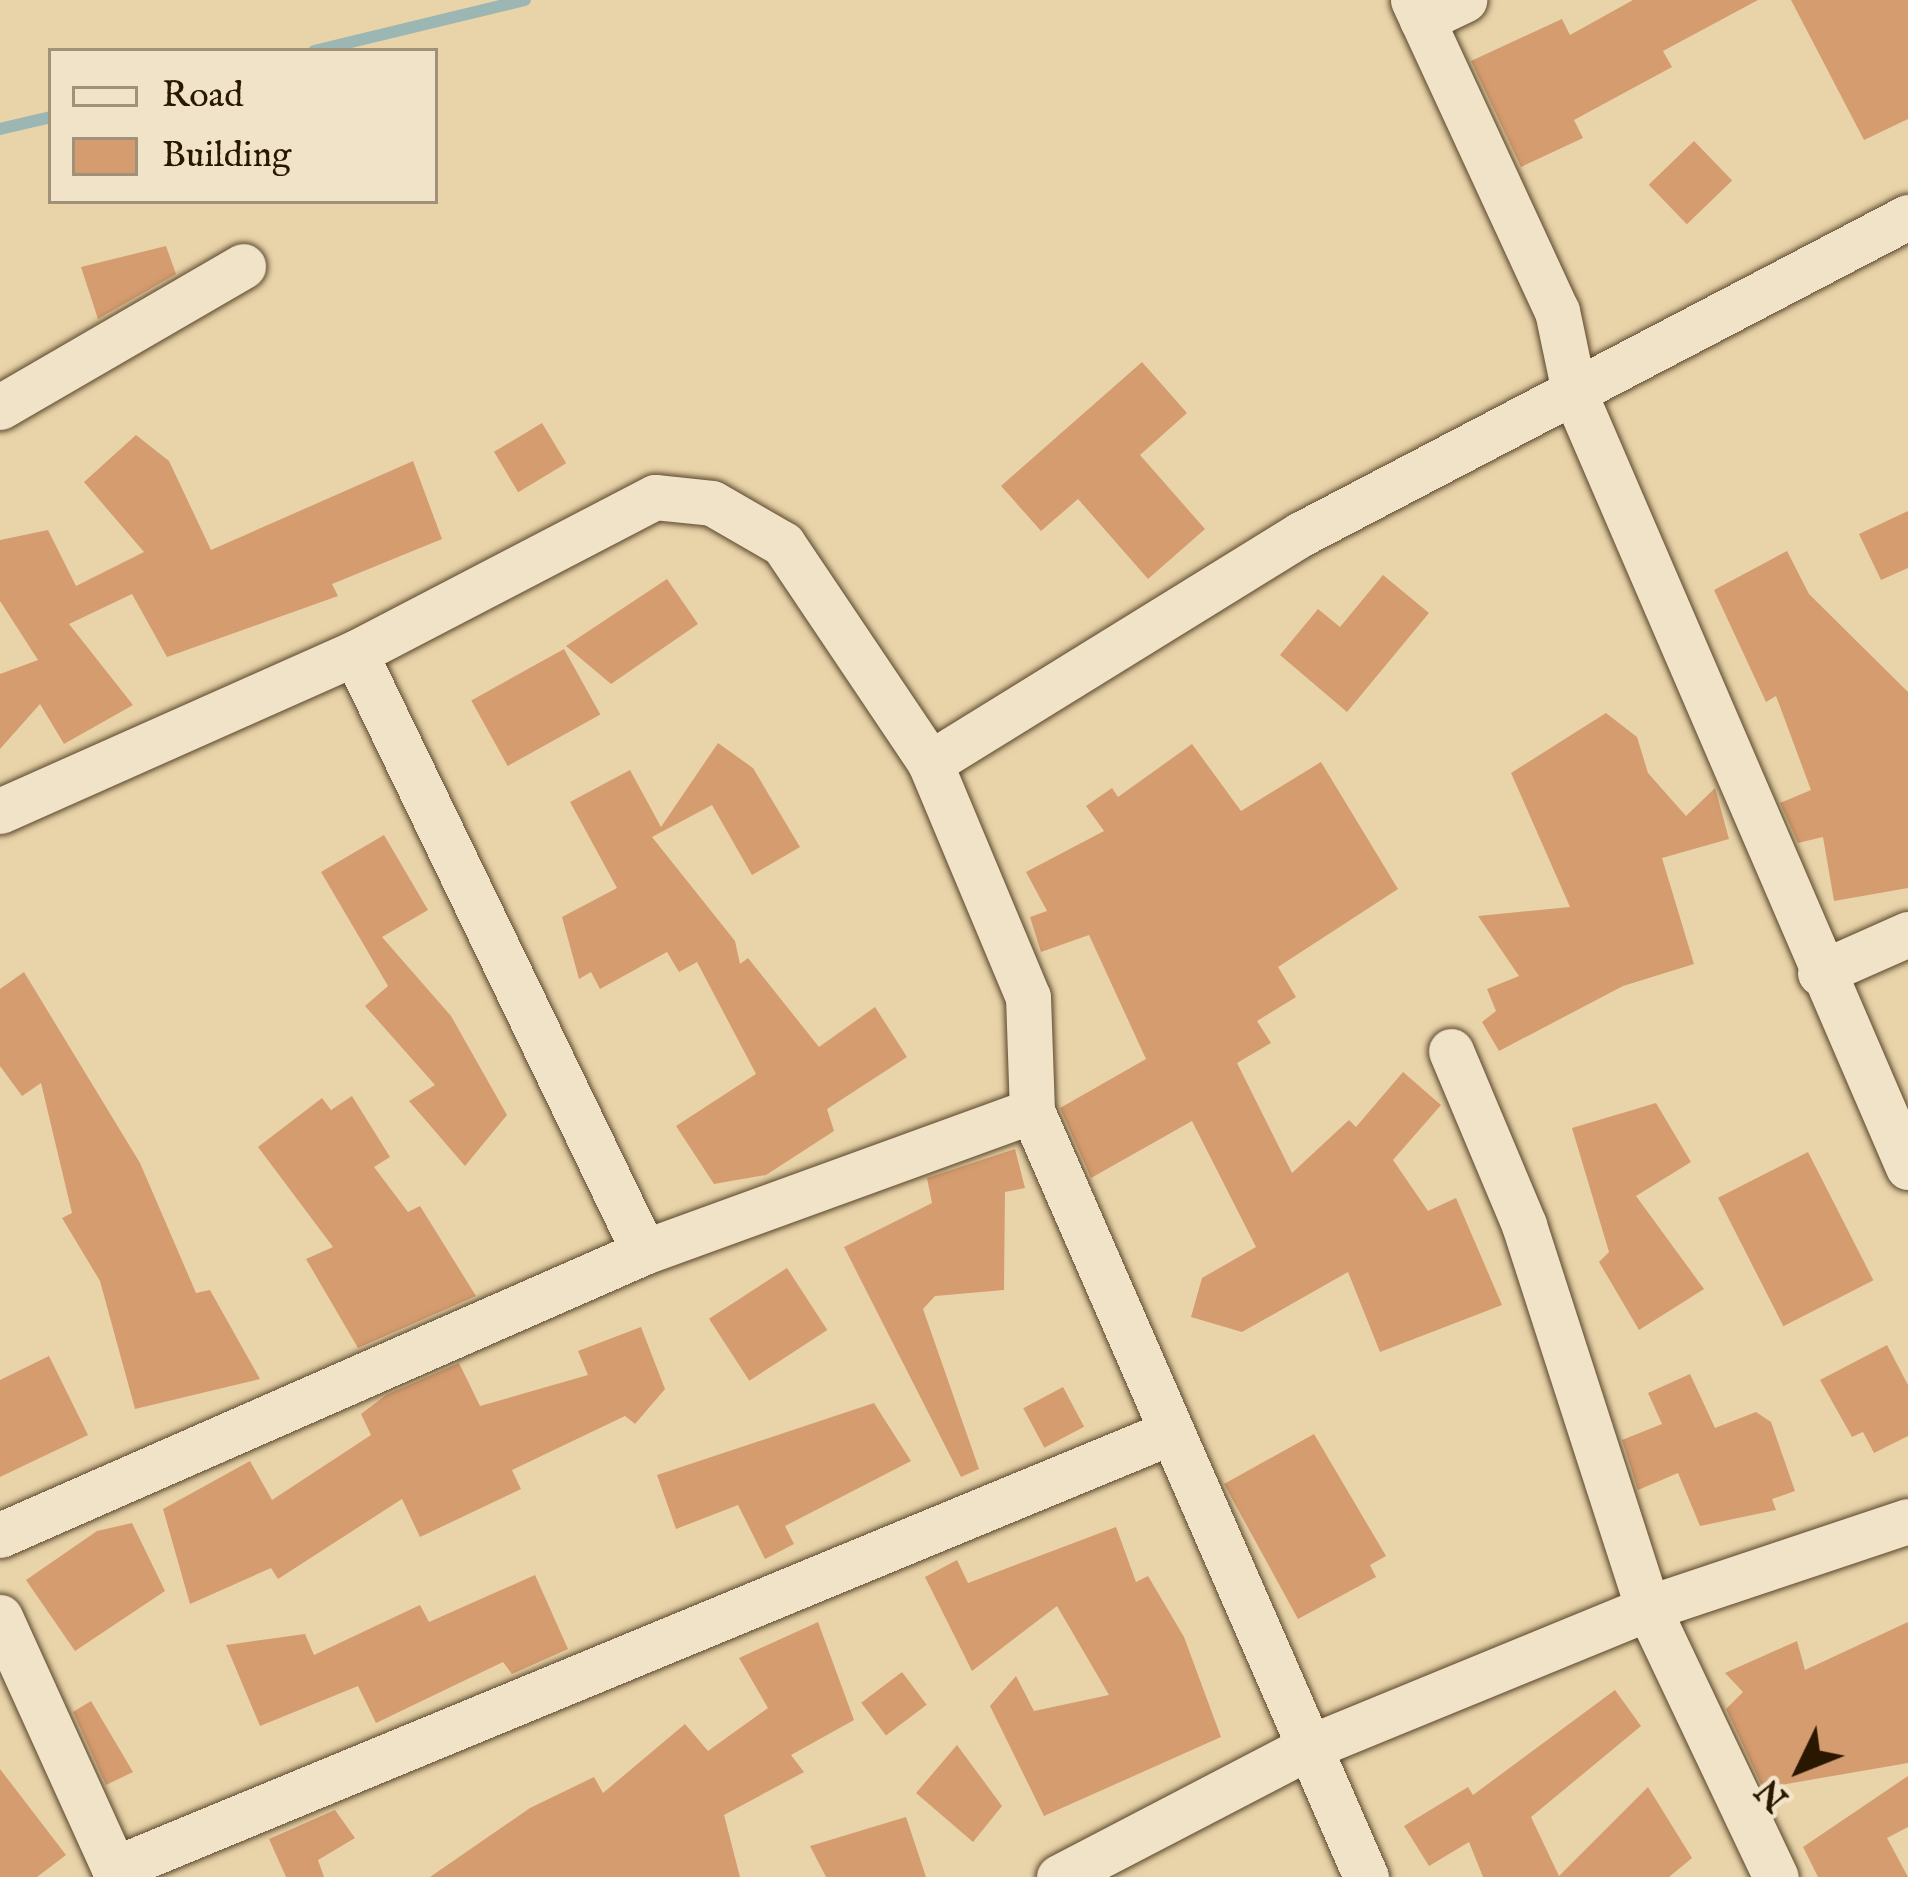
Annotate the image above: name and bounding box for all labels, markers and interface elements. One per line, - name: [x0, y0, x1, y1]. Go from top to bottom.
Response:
- legend: [48, 48, 438, 204]
- text: Road: [162, 73, 243, 119]
- text: Building: [162, 133, 291, 179]
- north arrow: [1740, 1709, 1860, 1829]
- text: N: [1749, 1769, 1799, 1818]

